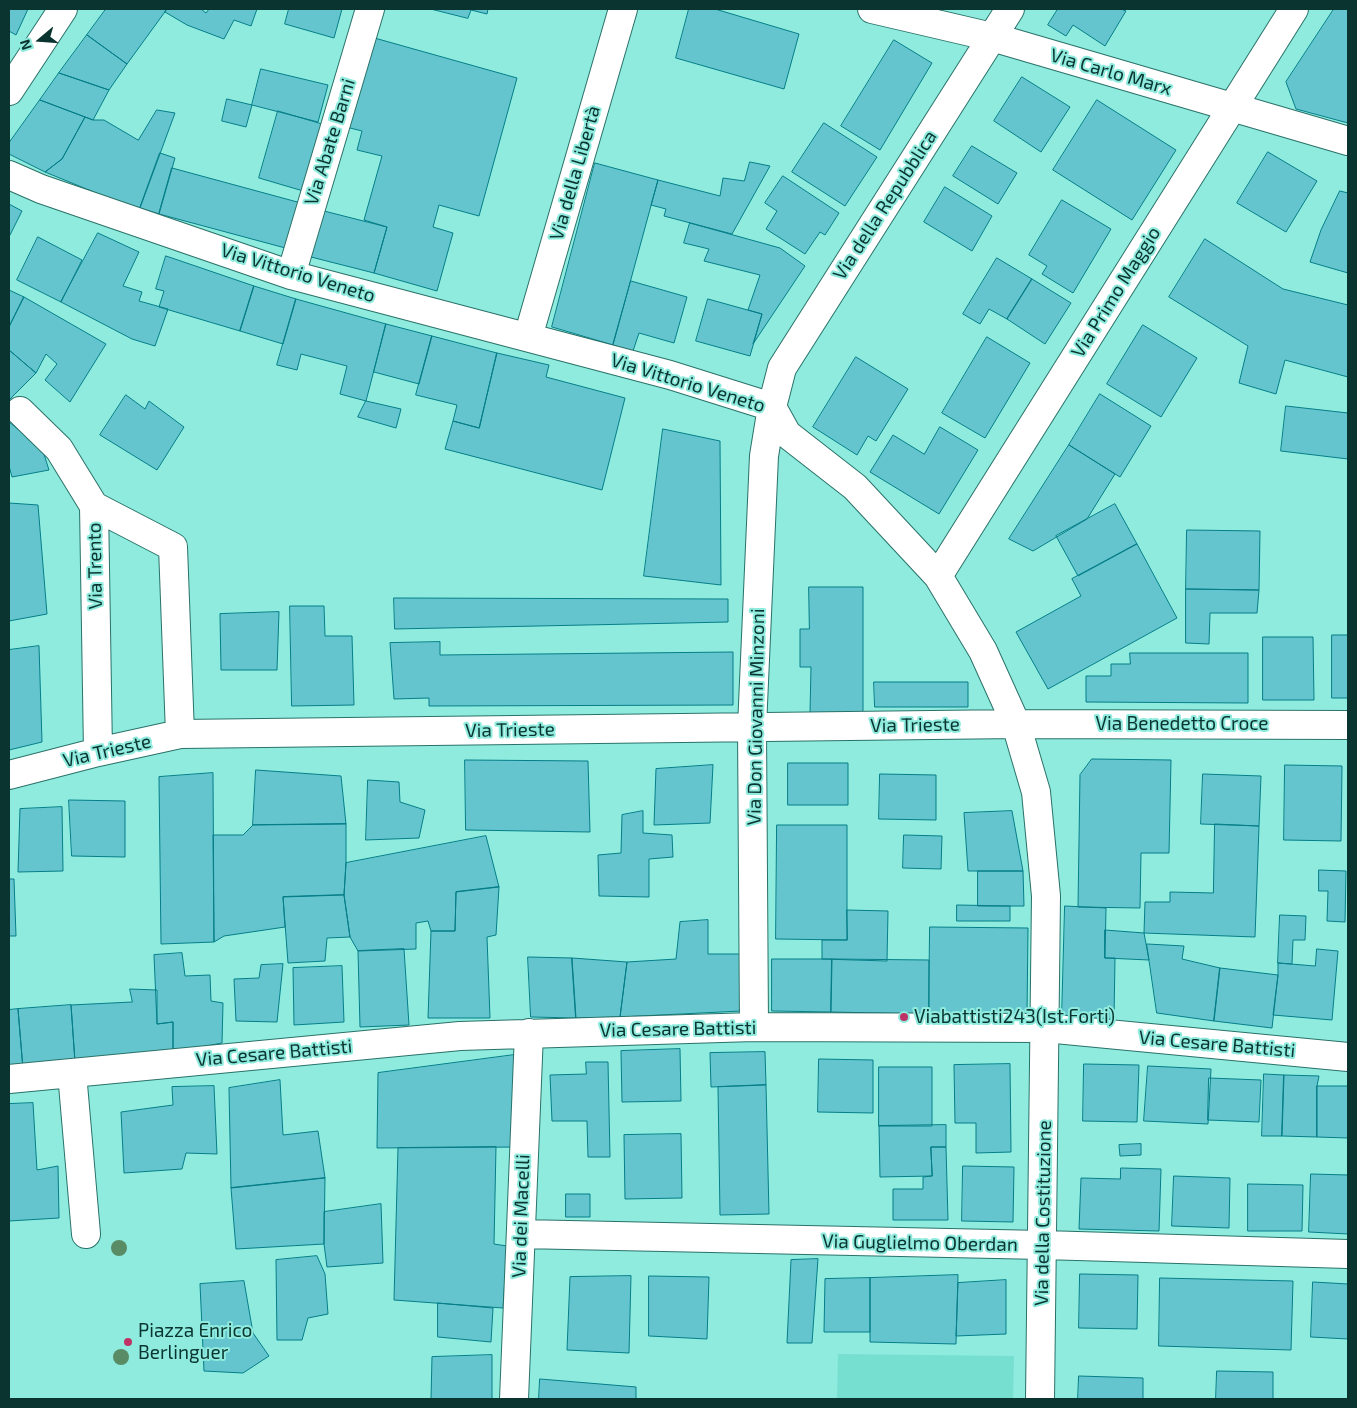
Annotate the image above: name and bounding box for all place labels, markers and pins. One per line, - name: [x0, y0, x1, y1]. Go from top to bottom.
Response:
- place label: Viabattisti243(Ist.Forti): [914, 1006, 1115, 1028]
- marker: Viabattisti243(Ist.Forti): [898, 1011, 910, 1023]
- place label: Piazza Enrico Berlinguer: [138, 1320, 252, 1364]
- marker: Piazza Enrico Berlinguer: [122, 1336, 134, 1348]

